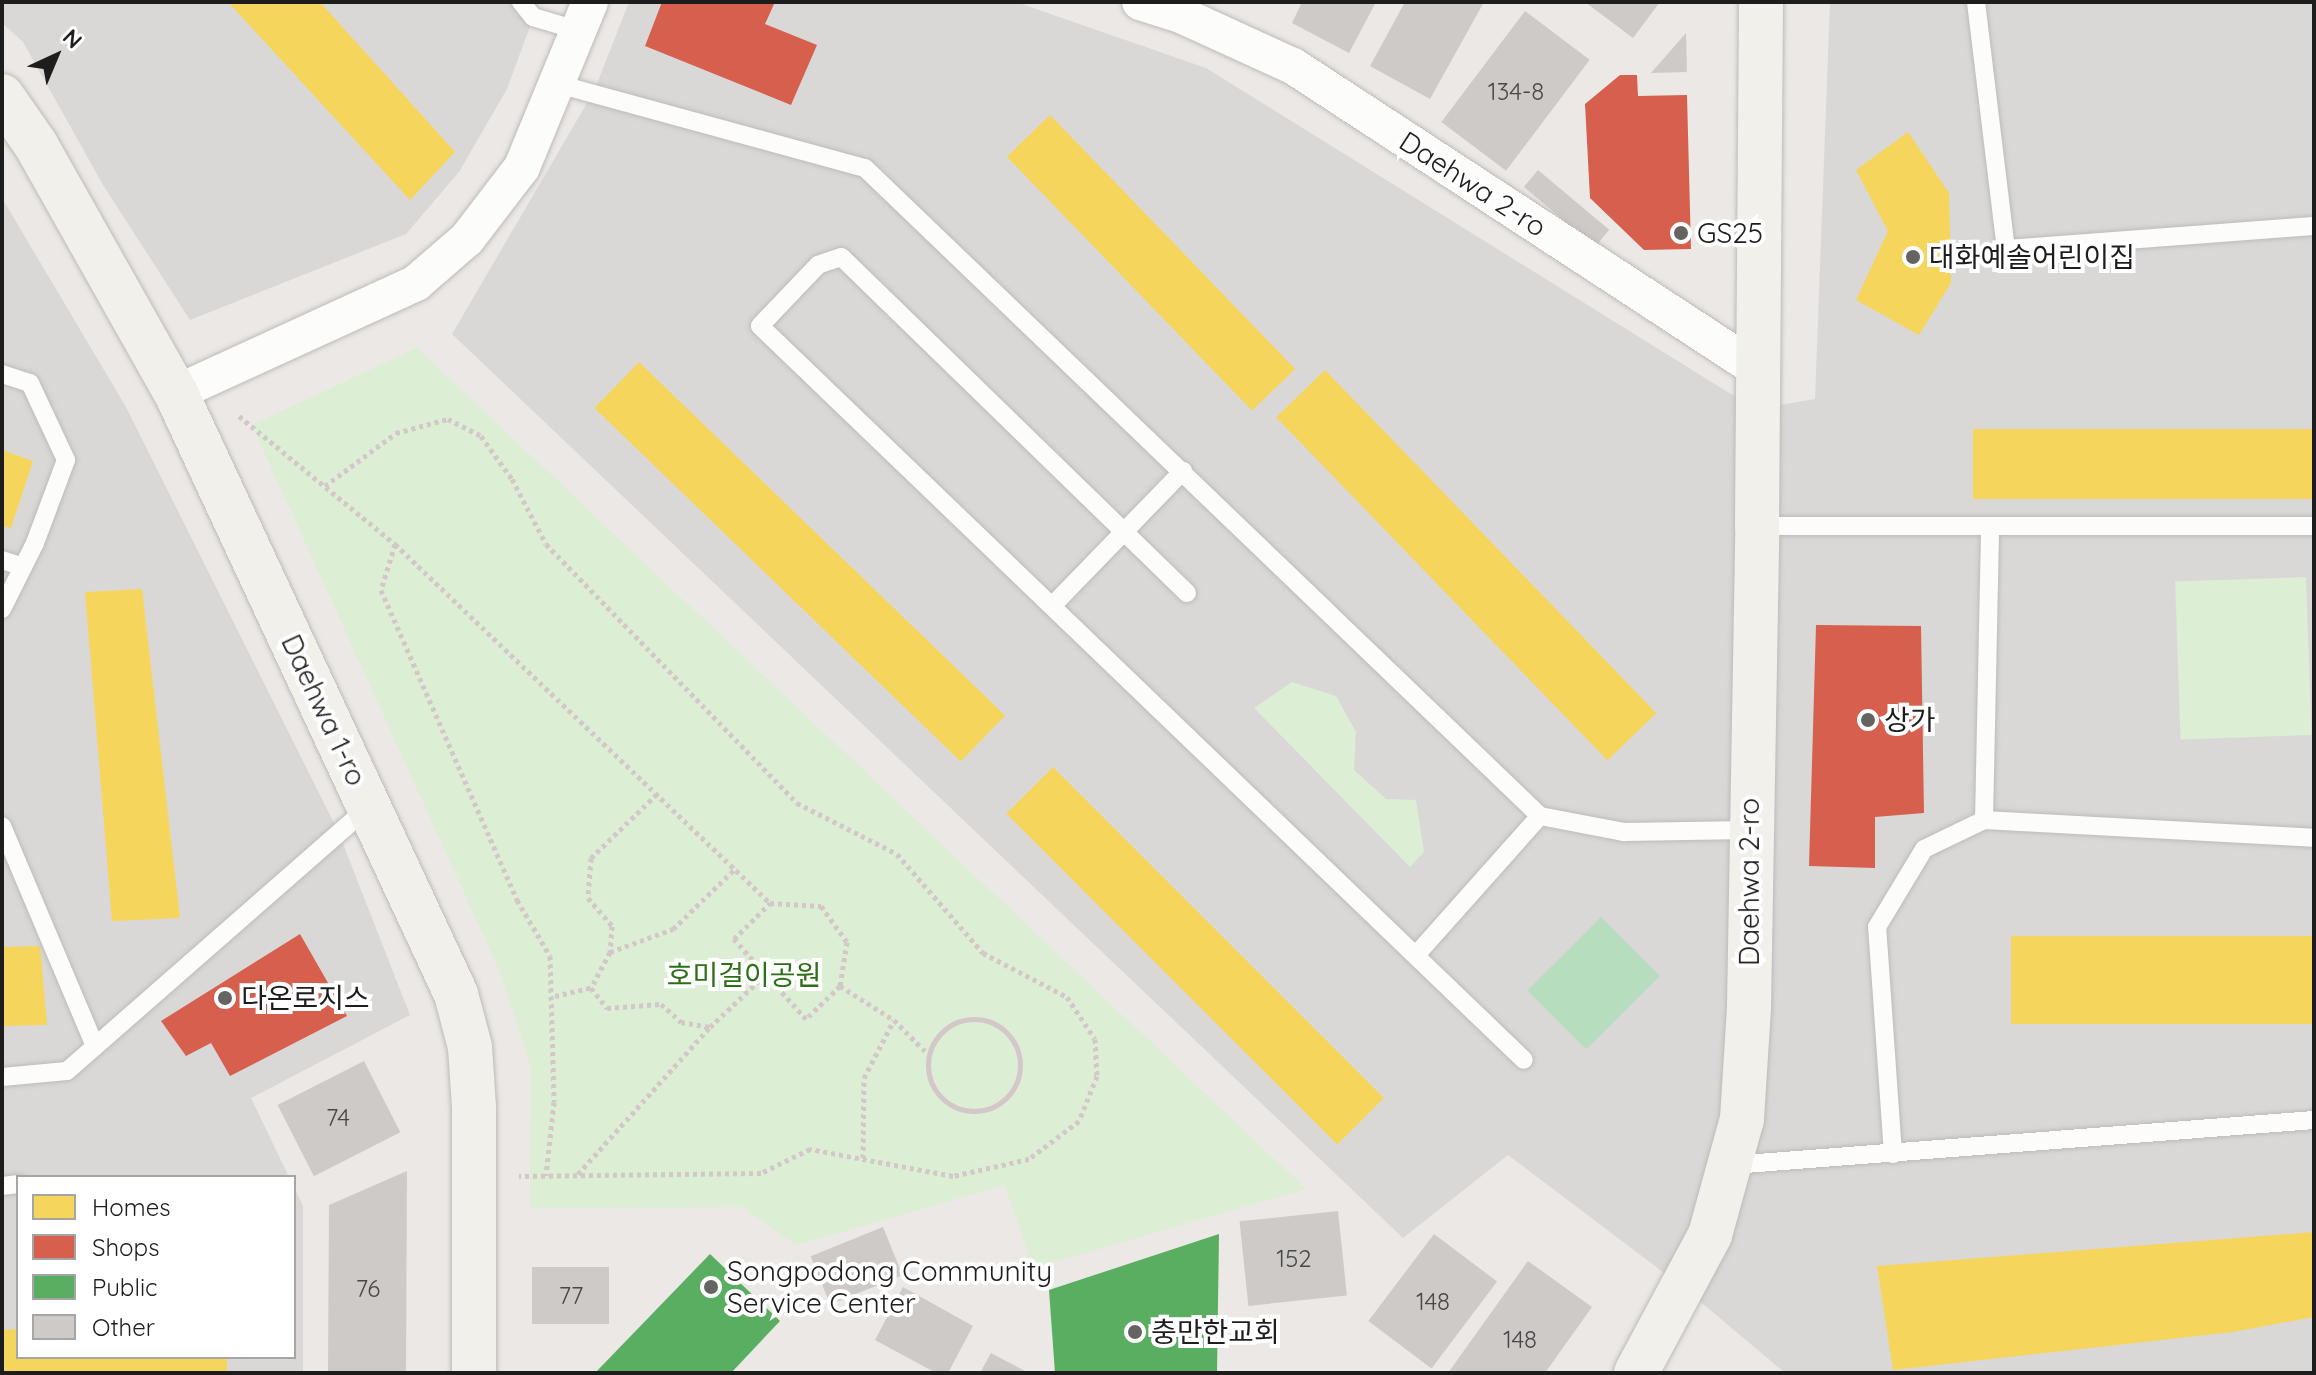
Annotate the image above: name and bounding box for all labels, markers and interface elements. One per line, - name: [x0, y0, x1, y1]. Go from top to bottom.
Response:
- north arrow: [16, 16, 96, 96]
- text: N: [57, 23, 88, 54]
- house number: 134-8: [1488, 78, 1544, 106]
- street label: Daehwa 2-ro: [1393, 124, 1553, 244]
- place label: GS25: [1697, 216, 1763, 250]
- marker: GS25: [1672, 224, 1690, 242]
- place label: 대화예솔어린이집: [1929, 240, 2135, 274]
- marker: 대화예솔어린이집: [1904, 248, 1922, 266]
- street label: Daehwa 1-ro: [274, 629, 374, 791]
- place label: 상가: [1884, 703, 1936, 737]
- marker: 상가: [1859, 711, 1877, 729]
- street label: Daehwa 2-ro: [1732, 798, 1766, 966]
- park label: 호미걸이공원: [667, 958, 821, 992]
- place label: 다온로지스: [241, 981, 370, 1015]
- marker: 다온로지스: [216, 989, 234, 1007]
- house number: 74: [326, 1104, 350, 1132]
- legend: [16, 1175, 296, 1359]
- text: Homes: [92, 1192, 170, 1222]
- text: Shops: [92, 1232, 159, 1262]
- house number: 152: [1276, 1245, 1312, 1273]
- place label: Songpodong Community Service Center: [727, 1254, 1052, 1320]
- text: Public: [92, 1272, 157, 1302]
- house number: 76: [356, 1275, 380, 1303]
- marker: Songpodong Community Service Center: [702, 1278, 720, 1296]
- house number: 77: [559, 1282, 583, 1310]
- house number: 148: [1416, 1288, 1450, 1316]
- text: Other: [92, 1312, 155, 1342]
- place label: 충만한교회: [1151, 1315, 1280, 1349]
- marker: 충만한교회: [1126, 1323, 1144, 1341]
- house number: 148: [1503, 1326, 1537, 1354]

